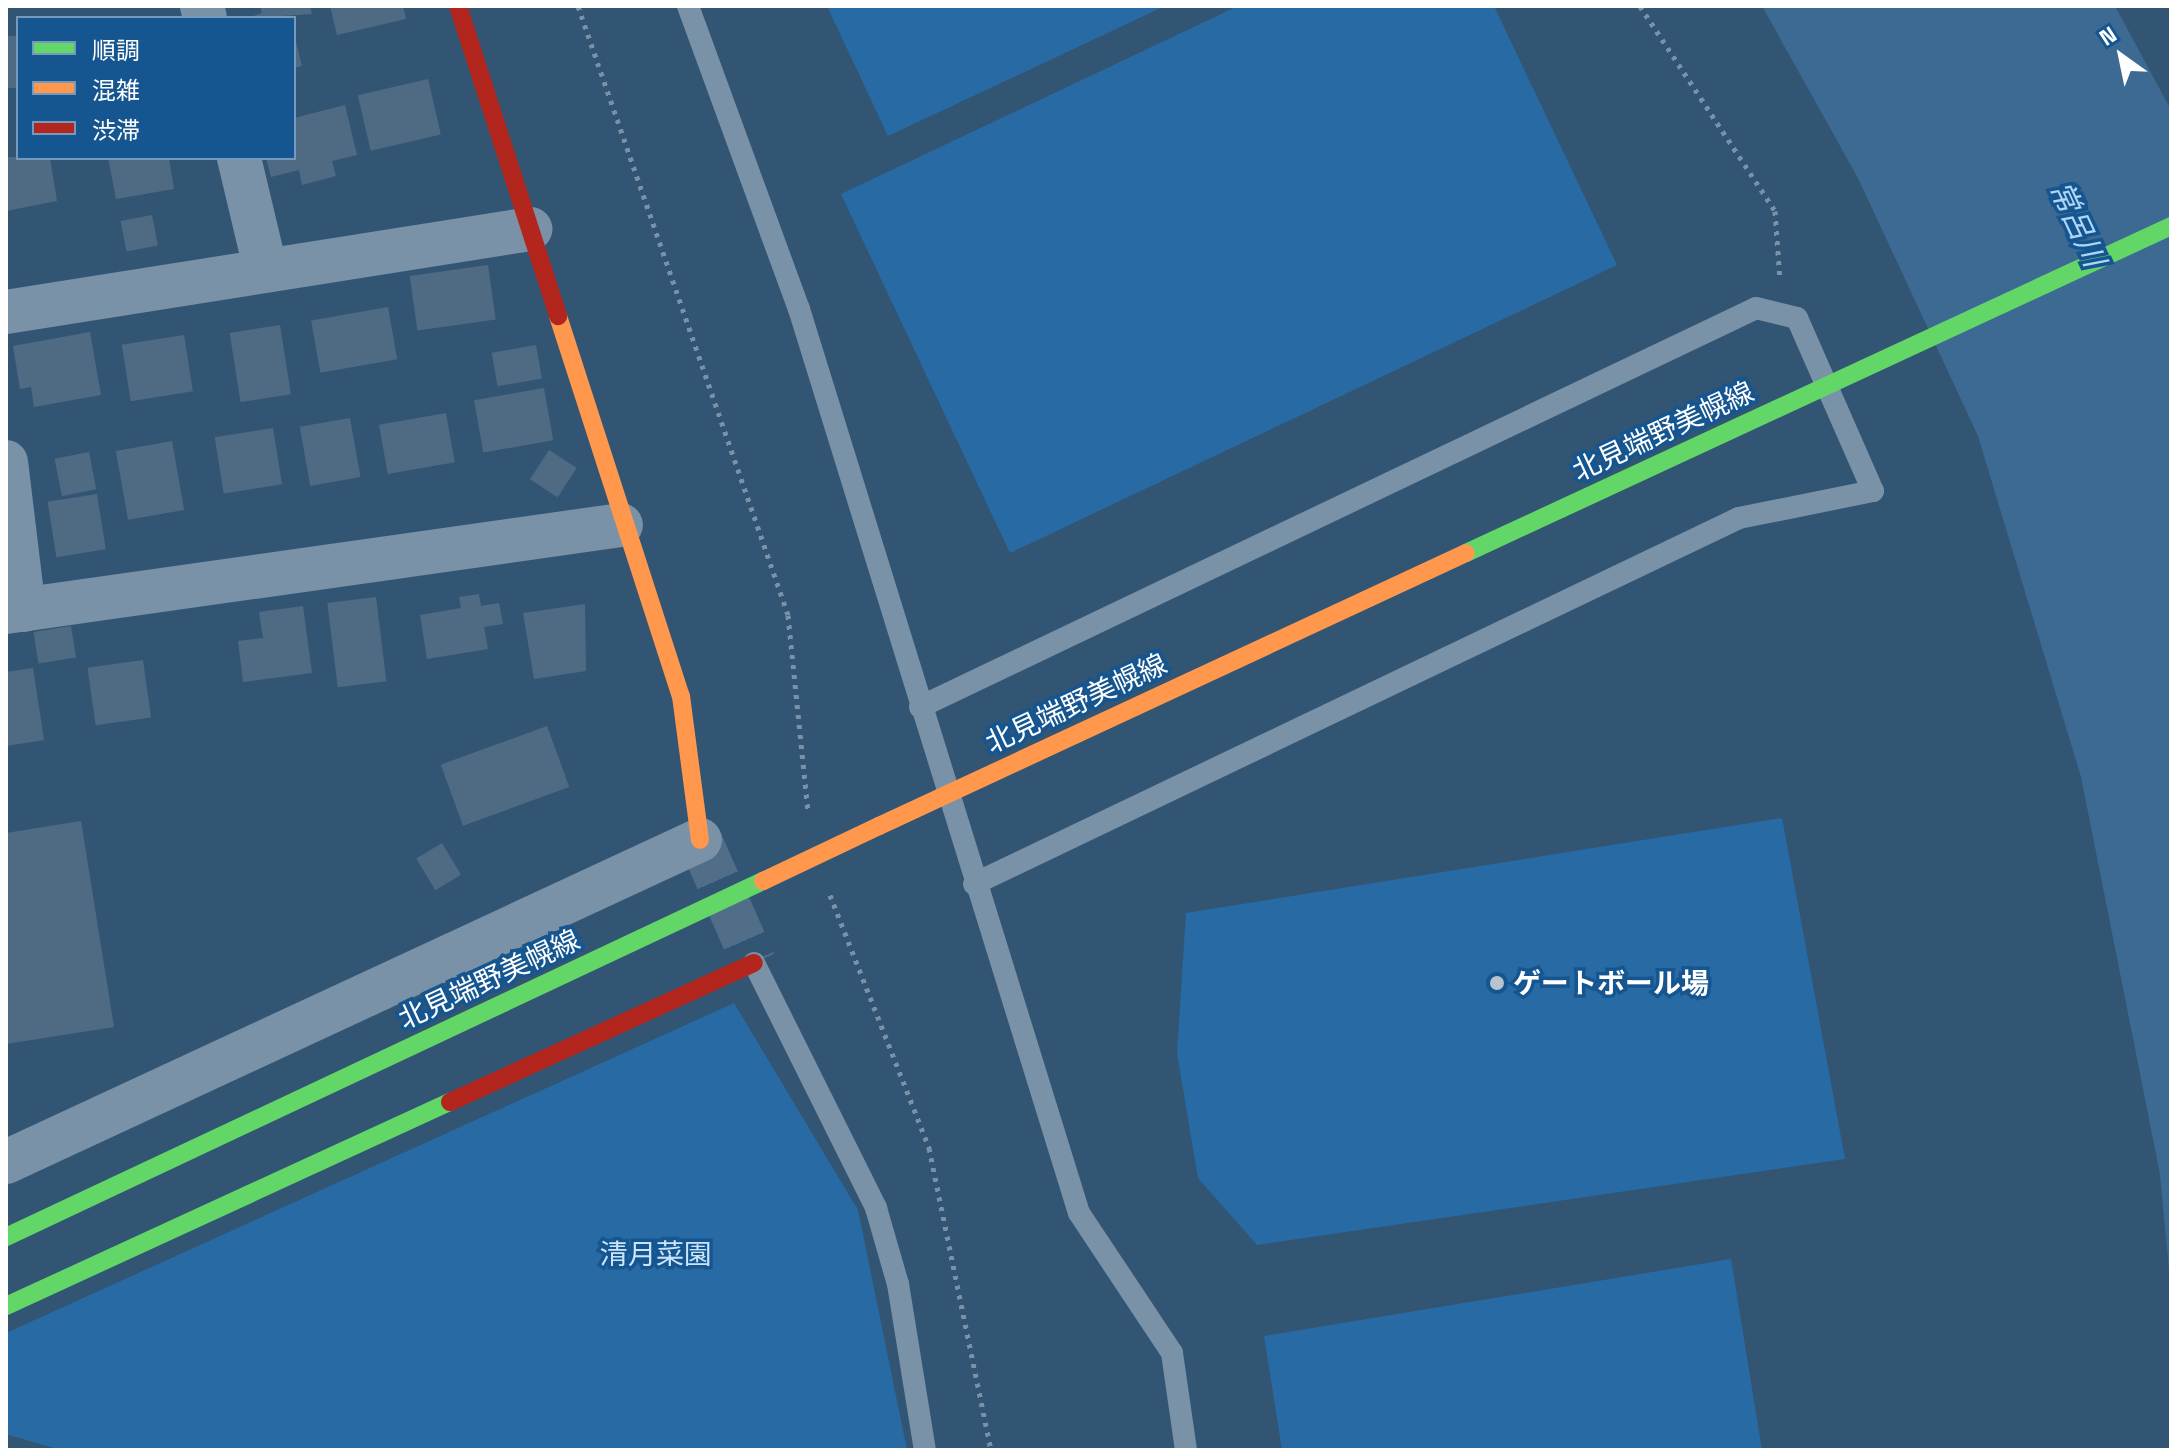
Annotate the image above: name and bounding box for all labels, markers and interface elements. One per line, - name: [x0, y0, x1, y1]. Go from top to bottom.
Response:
- legend: [16, 16, 296, 160]
- north arrow: [2081, 16, 2161, 96]
- text: N: [2094, 20, 2122, 52]
- text: 順調: [92, 35, 140, 66]
- text: 混雑: [92, 75, 140, 106]
- text: 渋滞: [92, 115, 140, 146]
- water label: 常呂川: [2042, 176, 2112, 272]
- street label: 北見端野美幌線: [1567, 374, 1759, 488]
- street label: 北見端野美幌線: [980, 646, 1172, 760]
- street label: 北見端野美幌線: [393, 922, 585, 1036]
- place label: ゲートボール場: [1513, 966, 1709, 1000]
- marker: ゲートボール場: [1488, 974, 1506, 992]
- park label: 清月菜園: [600, 1237, 712, 1271]

